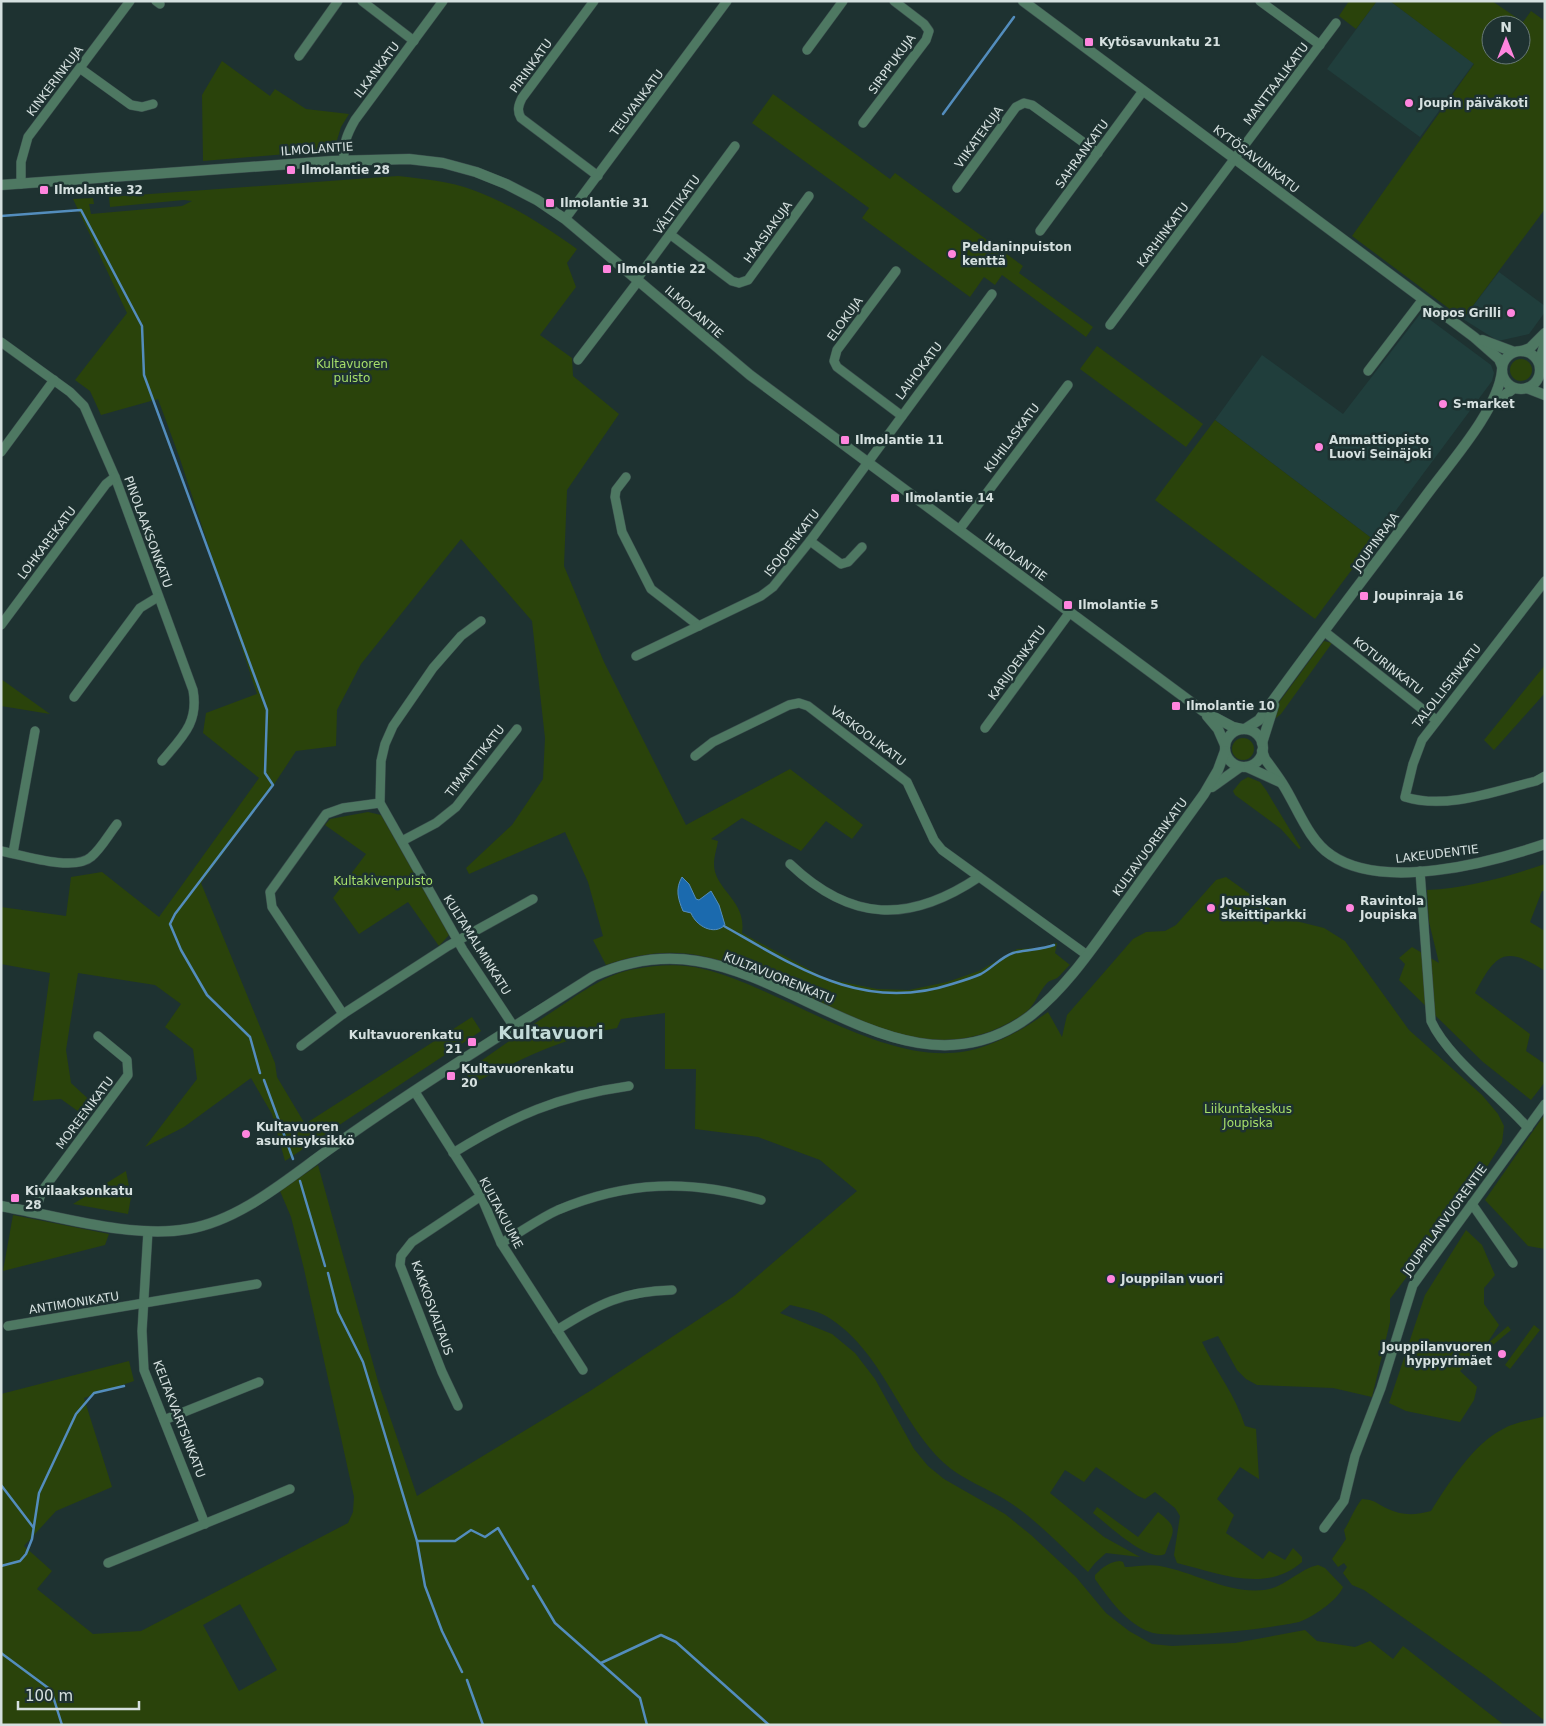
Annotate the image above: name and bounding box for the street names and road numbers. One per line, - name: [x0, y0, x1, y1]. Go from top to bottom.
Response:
- street label: SIRPPUKUJA: [866, 31, 919, 97]
- street label: PIRINKATU: [507, 37, 555, 95]
- street label: ILKANKATU: [352, 39, 402, 101]
- street label: MANTTAALIKATU: [1241, 40, 1311, 128]
- street label: KINKERINKUJA: [24, 42, 87, 119]
- street label: TEUVANKATU: [607, 67, 666, 140]
- street label: VIIKATEKUJA: [952, 103, 1007, 171]
- street label: SAHRANKATU: [1052, 117, 1112, 191]
- street label: KYTÖSAVUNKATU: [1210, 121, 1303, 196]
- street label: ILMOLANTIE: [280, 139, 354, 159]
- street label: VÄLTTIKATU: [650, 172, 703, 237]
- street label: HAASIAKUJA: [741, 198, 796, 266]
- street label: KARHINKATU: [1134, 200, 1192, 270]
- street label: ILMOLANTIE: [662, 283, 726, 341]
- street label: ELOKUJA: [824, 294, 866, 344]
- street label: LAIHOKATU: [893, 340, 945, 402]
- street label: KUHILASKATU: [982, 401, 1042, 475]
- street label: PINOLAAKSONKATU: [121, 474, 175, 590]
- street label: LOHKAREKATU: [15, 504, 79, 582]
- street label: ISOJOENKATU: [761, 507, 823, 579]
- street label: JOUPINRAJA: [1349, 509, 1402, 575]
- street label: ILMOLANTIE: [983, 530, 1049, 584]
- street label: KARIJOENKATU: [985, 623, 1049, 703]
- street label: KOTURINKATU: [1350, 634, 1426, 698]
- street label: TALOLLISENKATU: [1409, 641, 1484, 731]
- street label: VASKOOLIKATU: [828, 703, 908, 769]
- street label: TIMANTTIKATU: [442, 722, 507, 801]
- street label: KULTAVUORENKATU: [1110, 795, 1190, 899]
- street label: LAKEUDENTIE: [1395, 842, 1479, 866]
- street label: KULTAMALMINKATU: [441, 892, 513, 998]
- street label: KULTAVUORENKATU: [722, 949, 836, 1007]
- street label: MOREENIKATU: [53, 1074, 117, 1152]
- street label: JOUPPILANVUORENTIE: [1399, 1162, 1490, 1279]
- street label: KULTAKUUME: [476, 1175, 526, 1251]
- street label: KAKKOSVALTAUS: [408, 1259, 456, 1357]
- street label: ANTIMONIKATU: [28, 1289, 120, 1317]
- street label: KELTAKVARTSINKATU: [150, 1358, 208, 1480]

